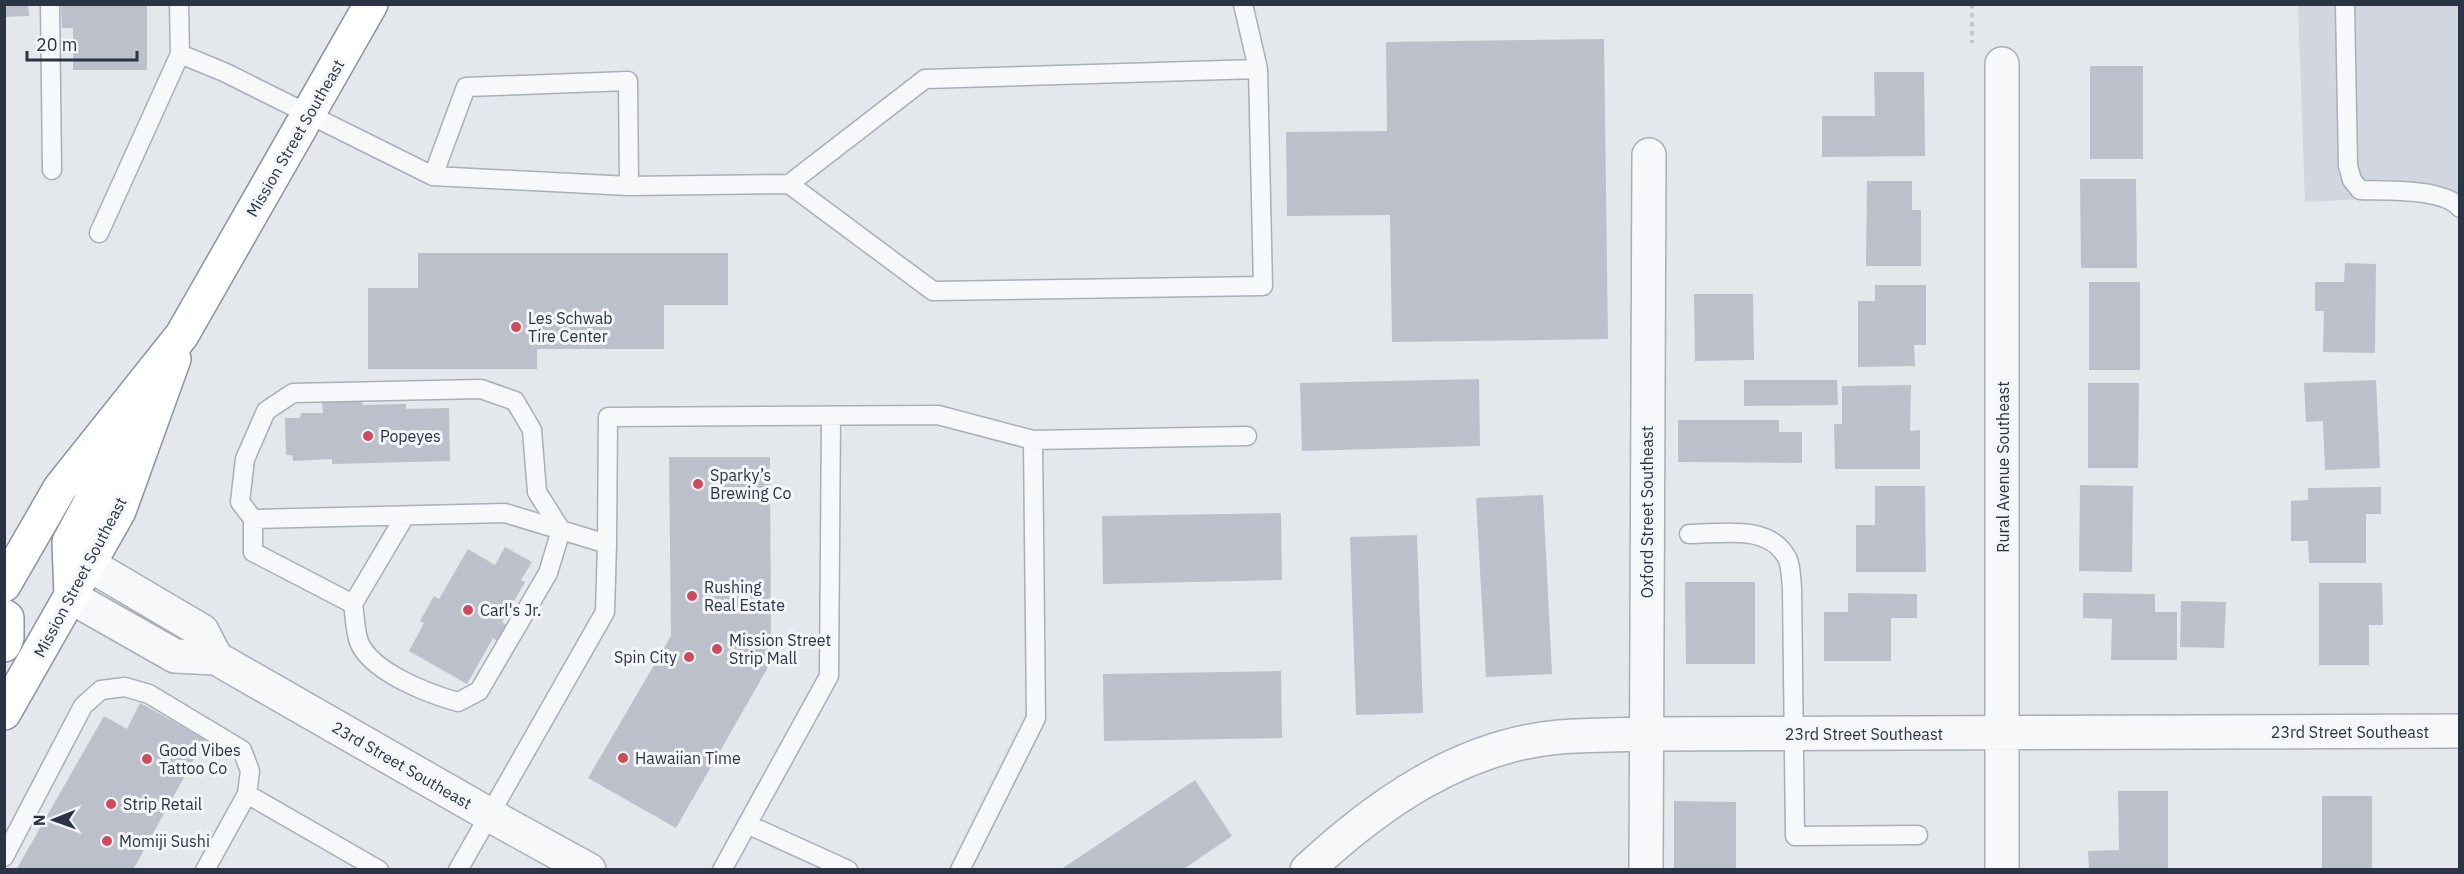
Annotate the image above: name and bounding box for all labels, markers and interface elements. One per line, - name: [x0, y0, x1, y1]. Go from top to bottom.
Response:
- scale bar: [27, 24, 136, 62]
- text: 20 m: [36, 33, 78, 56]
- street label: Mission Street Southeast: [242, 56, 348, 220]
- place label: Les Schwab Tire Center: [528, 308, 613, 346]
- marker: Les Schwab Tire Center: [509, 320, 523, 334]
- street label: Rural Avenue Southeast: [1993, 381, 2013, 553]
- place label: Popeyes: [380, 426, 441, 446]
- street label: Oxford Street Southeast: [1637, 426, 1657, 598]
- marker: Popeyes: [361, 429, 375, 443]
- place label: Sparky’s Brewing Co: [710, 465, 791, 503]
- marker: Sparky’s Brewing Co: [691, 477, 705, 491]
- street label: Mission Street Southeast: [29, 493, 131, 661]
- place label: Rushing Real Estate: [704, 577, 785, 615]
- marker: Rushing Real Estate: [685, 589, 699, 603]
- place label: Carl's Jr.: [480, 600, 541, 620]
- marker: Carl's Jr.: [461, 603, 475, 617]
- place label: Mission Street Strip Mall: [729, 630, 831, 668]
- marker: Mission Street Strip Mall: [710, 642, 724, 656]
- place label: Spin City: [614, 647, 677, 667]
- marker: Spin City: [682, 650, 696, 664]
- street label: 23rd Street Southeast: [328, 717, 476, 813]
- street label: 23rd Street Southeast: [2271, 722, 2429, 742]
- street label: 23rd Street Southeast: [1785, 724, 1943, 744]
- place label: Good Vibes Tattoo Co: [159, 740, 241, 778]
- place label: Hawaiian Time: [635, 748, 741, 768]
- marker: Hawaiian Time: [616, 751, 630, 765]
- marker: Good Vibes Tattoo Co: [140, 752, 154, 766]
- north arrow: [24, 790, 84, 850]
- place label: Strip Retail: [123, 794, 202, 814]
- marker: Strip Retail: [104, 797, 118, 811]
- text: N: [29, 814, 49, 826]
- place label: Momiji Sushi: [119, 831, 210, 851]
- marker: Momiji Sushi: [100, 834, 114, 848]

